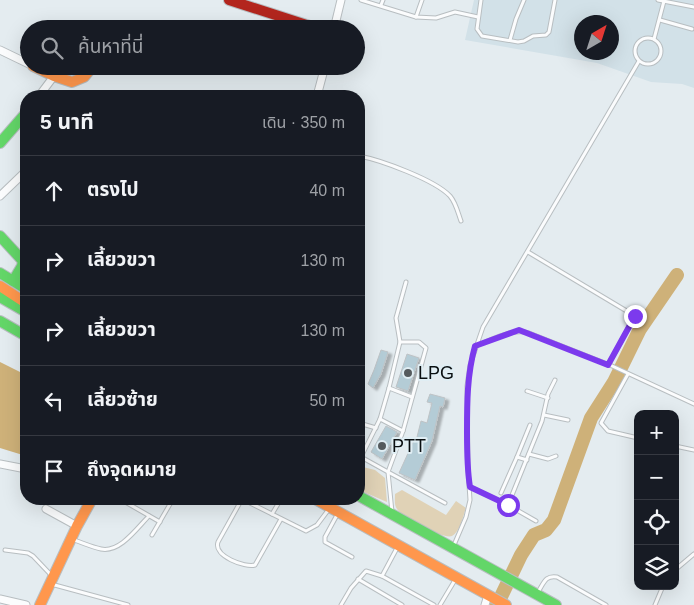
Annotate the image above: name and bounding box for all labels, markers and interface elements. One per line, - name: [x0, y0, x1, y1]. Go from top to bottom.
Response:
- north arrow: [574, 15, 619, 60]
- search box: [20, 20, 365, 75]
- icon: search: [38, 34, 66, 62]
- text: ค้นหาที่นี่: [78, 36, 143, 57]
- text: 5 นาที: [40, 110, 94, 133]
- text: เดิน · 350 m: [262, 114, 345, 131]
- icon: ahead: [40, 177, 68, 205]
- text: ตรงไป: [87, 179, 139, 200]
- text: 40 m: [309, 182, 345, 199]
- icon: right: [40, 247, 68, 275]
- text: เลี้ยวขวา: [87, 249, 156, 270]
- text: 130 m: [301, 252, 345, 269]
- route end: [624, 305, 647, 328]
- icon: right: [40, 317, 68, 345]
- text: เลี้ยวขวา: [87, 319, 156, 340]
- text: 130 m: [301, 322, 345, 339]
- place label: LPG: [418, 363, 454, 383]
- marker: LPG: [402, 367, 414, 379]
- icon: left: [40, 387, 68, 415]
- text: เลี้ยวซ้าย: [87, 389, 158, 410]
- text: 50 m: [309, 392, 345, 409]
- map controls: [634, 410, 679, 590]
- button: +: [634, 410, 679, 455]
- place label: PTT: [392, 436, 426, 456]
- marker: PTT: [376, 440, 388, 452]
- button: −: [634, 455, 679, 500]
- icon: arrive: [40, 457, 68, 485]
- text: ถึงจุดหมาย: [87, 459, 177, 480]
- route start: [497, 494, 520, 517]
- button: locate: [634, 500, 679, 545]
- button: layers: [634, 545, 679, 590]

